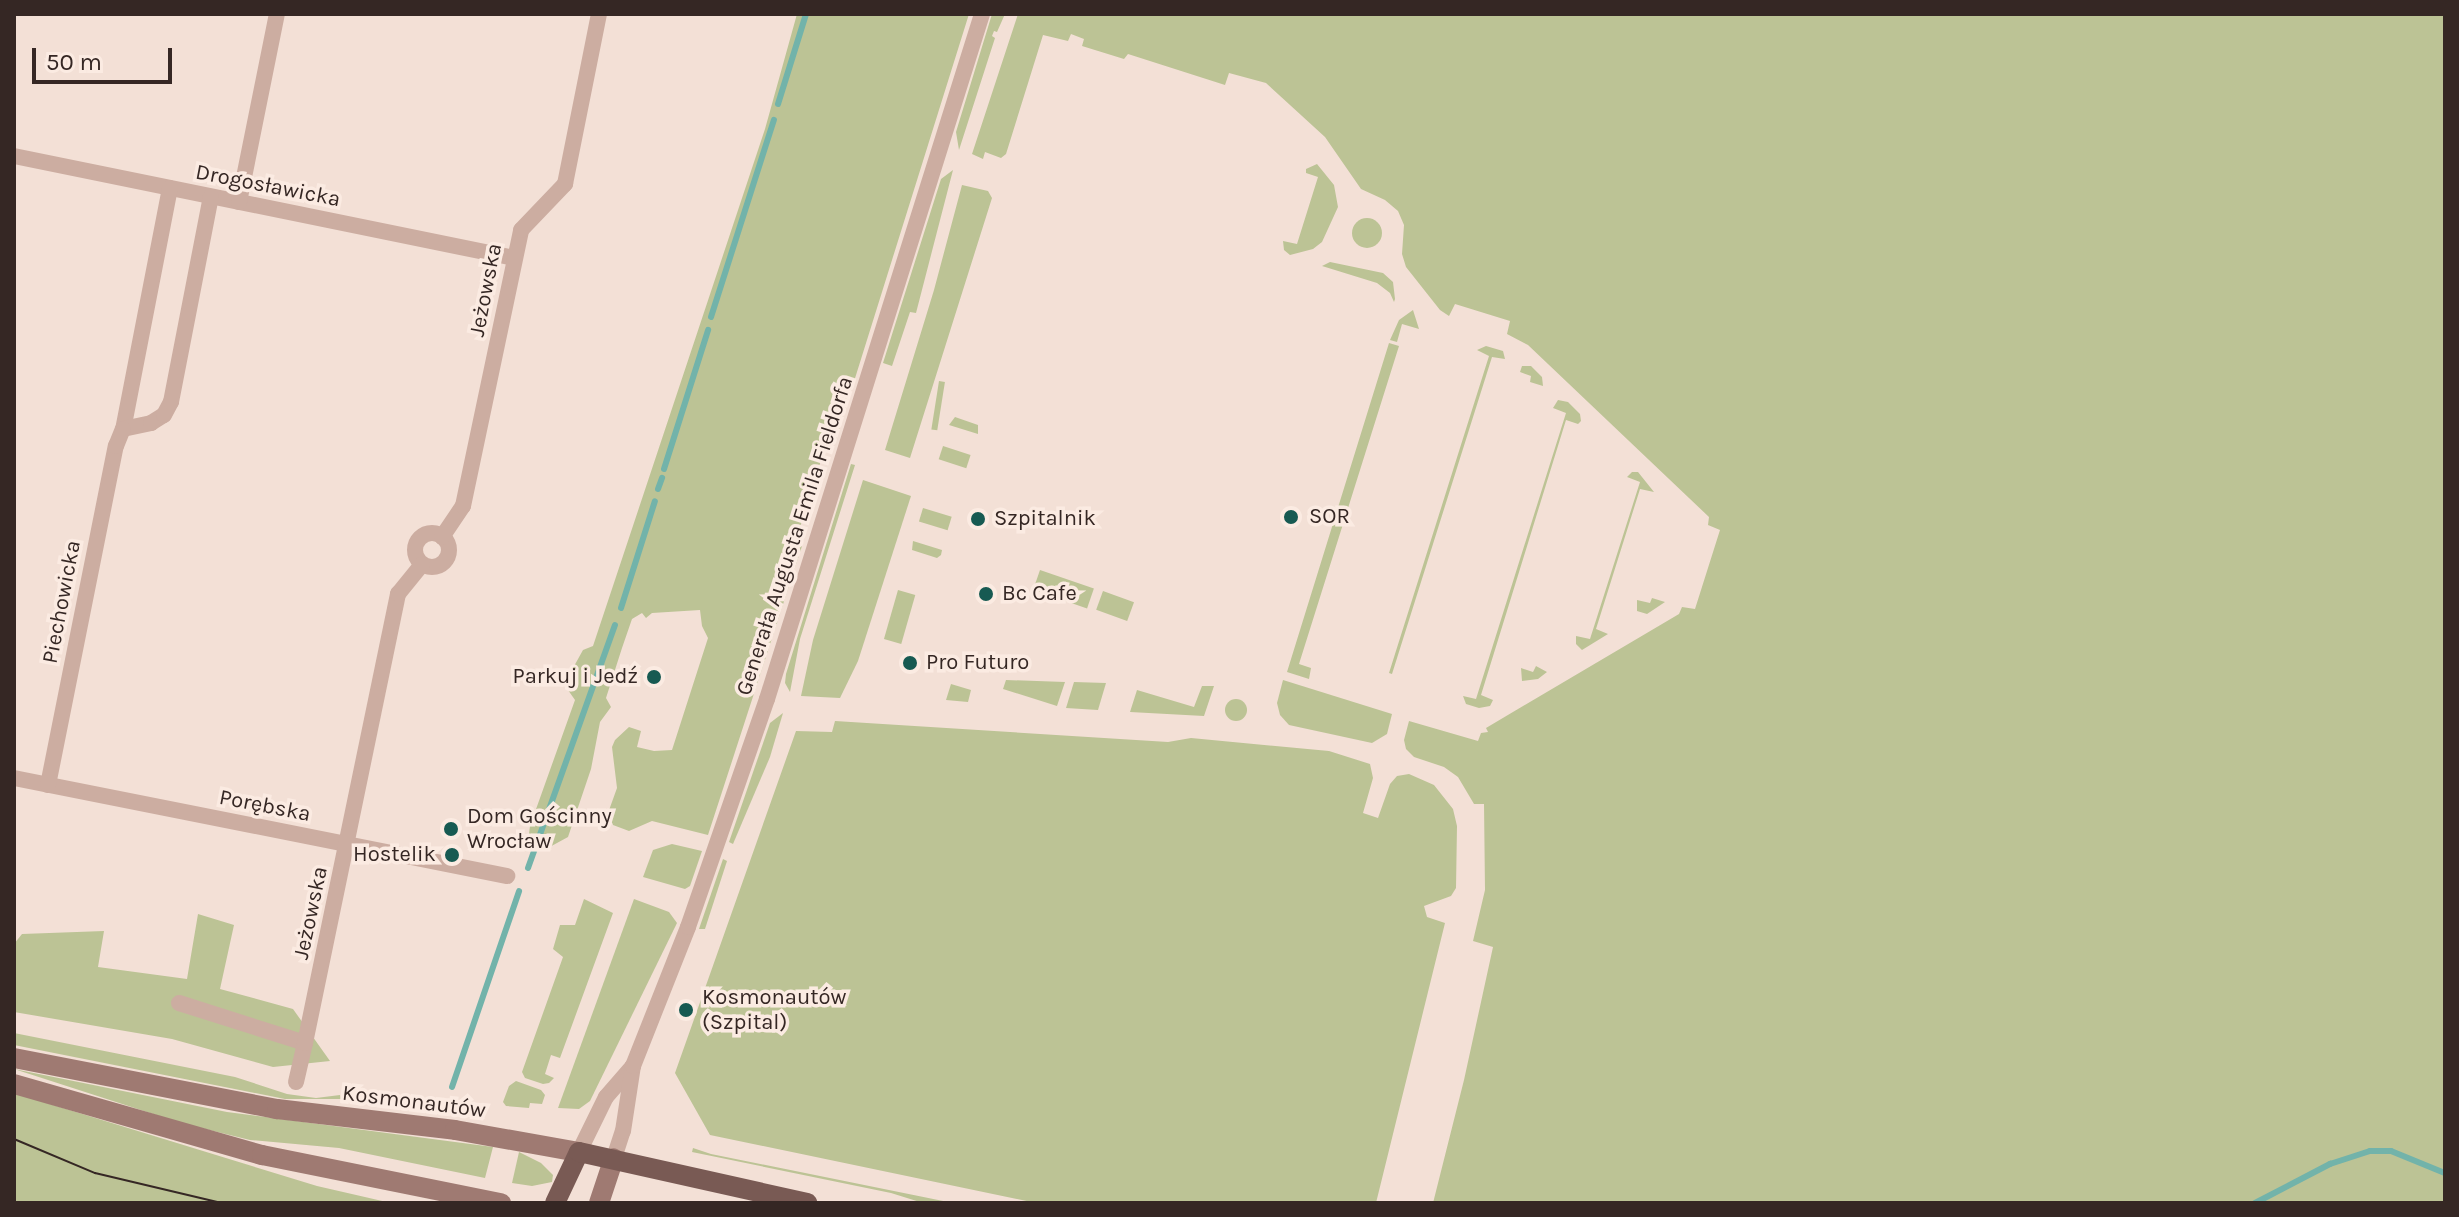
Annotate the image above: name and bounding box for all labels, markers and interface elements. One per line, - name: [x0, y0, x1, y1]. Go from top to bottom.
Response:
- scale bar: [36, 32, 176, 82]
- text: 50 m: [46, 48, 102, 76]
- street label: Drogosławicka: [193, 159, 343, 213]
- street label: Jeżowska: [464, 241, 508, 339]
- street label: Generała Augusta Emila Fieldorfa: [731, 373, 859, 699]
- place label: SOR: [1309, 504, 1350, 530]
- place label: Szpitalnik: [994, 506, 1096, 532]
- marker: SOR: [1280, 506, 1302, 528]
- marker: Szpitalnik: [969, 510, 987, 528]
- street label: Piechowicka: [37, 538, 87, 666]
- place label: Bc Cafe: [1002, 581, 1077, 607]
- marker: Bc Cafe: [977, 585, 995, 603]
- place label: Pro Futuro: [926, 650, 1029, 676]
- marker: Pro Futuro: [901, 654, 919, 672]
- place label: Parkuj i Jedź: [512, 664, 638, 690]
- marker: Parkuj i Jedź: [645, 668, 663, 686]
- street label: Porębska: [217, 784, 313, 828]
- place label: Dom Gościnny Wrocław: [467, 803, 612, 854]
- marker: Dom Gościnny Wrocław: [442, 820, 460, 838]
- place label: Hostelik: [353, 842, 436, 868]
- marker: Hostelik: [443, 846, 461, 864]
- street label: Jeżowska: [288, 864, 334, 962]
- place label: Kosmonautów (Szpital): [702, 984, 846, 1036]
- marker: Kosmonautów (Szpital): [677, 1001, 695, 1019]
- street label: Kosmonautów: [341, 1080, 487, 1124]

